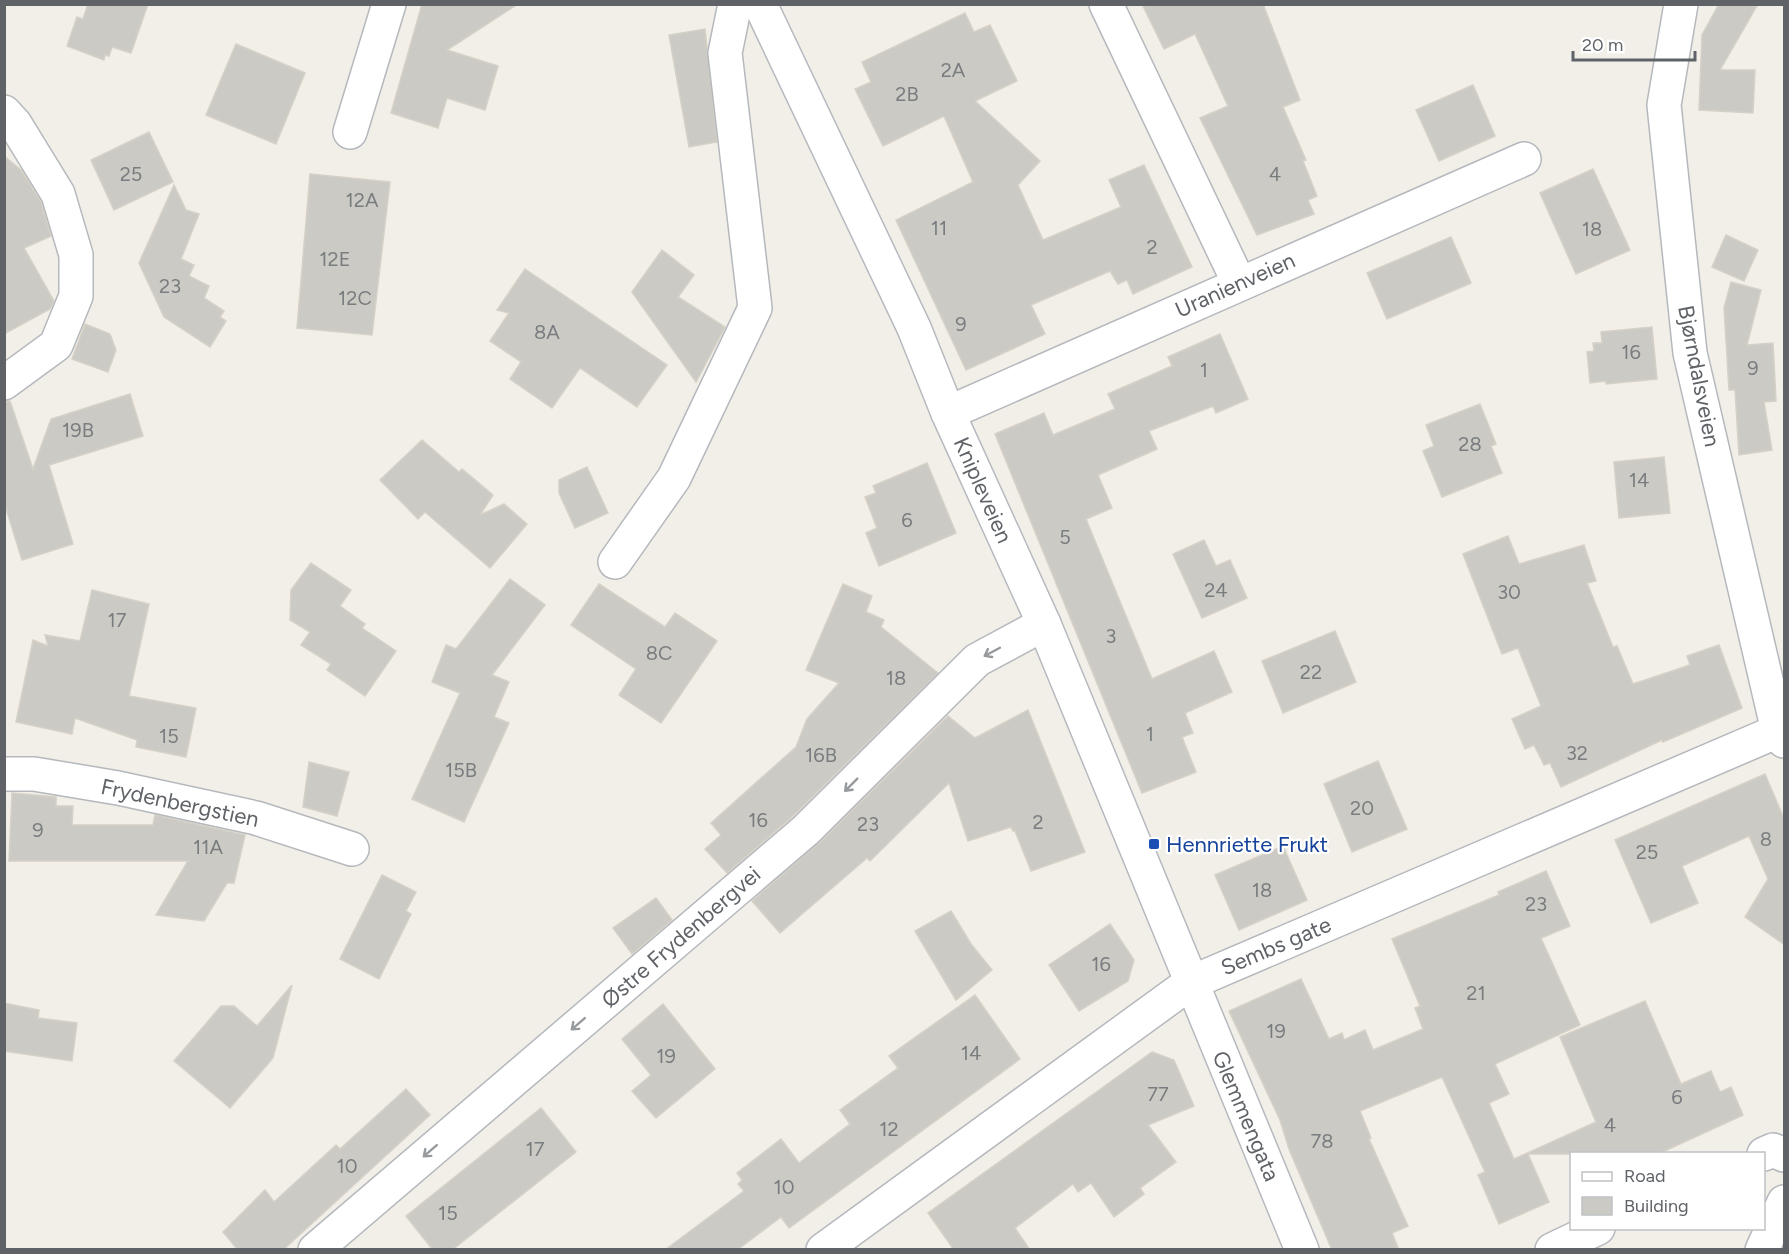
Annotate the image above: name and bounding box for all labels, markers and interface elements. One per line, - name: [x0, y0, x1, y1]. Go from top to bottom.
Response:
- scale bar: [1573, 24, 1694, 62]
- text: 20 m: [1582, 34, 1623, 56]
- house number: 2A: [941, 58, 966, 82]
- house number: 2B: [895, 82, 919, 106]
- house number: 25: [120, 162, 142, 186]
- house number: 4: [1269, 162, 1281, 186]
- house number: 12A: [346, 188, 379, 212]
- house number: 11: [931, 216, 947, 240]
- house number: 18: [1582, 217, 1602, 241]
- house number: 2: [1146, 235, 1158, 259]
- house number: 12E: [319, 247, 351, 271]
- street label: Uranienveien: [1171, 247, 1299, 323]
- house number: 23: [159, 274, 181, 298]
- house number: 12C: [338, 286, 372, 310]
- street label: Bjørndalsveien: [1672, 303, 1726, 449]
- house number: 9: [955, 312, 967, 336]
- house number: 8A: [534, 320, 560, 344]
- house number: 16: [1621, 340, 1641, 364]
- house number: 9: [1747, 356, 1759, 380]
- house number: 1: [1200, 358, 1208, 382]
- house number: 19B: [62, 418, 94, 442]
- house number: 28: [1458, 432, 1482, 456]
- street label: Knipleveien: [948, 433, 1018, 547]
- house number: 14: [1629, 468, 1649, 492]
- house number: 6: [901, 508, 913, 532]
- house number: 5: [1059, 525, 1071, 549]
- house number: 24: [1204, 578, 1228, 602]
- house number: 30: [1497, 580, 1521, 604]
- house number: 17: [108, 608, 127, 632]
- house number: 3: [1106, 624, 1116, 648]
- house number: 8C: [646, 641, 672, 665]
- one-way arrow: [984, 647, 1002, 658]
- house number: 22: [1300, 660, 1322, 684]
- house number: 18: [886, 666, 906, 690]
- house number: 1: [1146, 722, 1154, 746]
- house number: 15: [159, 724, 179, 748]
- house number: 32: [1566, 741, 1588, 765]
- house number: 16B: [805, 743, 837, 767]
- house number: 15B: [445, 758, 477, 782]
- street label: Frydenbergstien: [99, 773, 261, 833]
- one-way arrow: [843, 778, 858, 792]
- house number: 20: [1350, 796, 1374, 820]
- house number: 16: [748, 808, 768, 832]
- house number: 2: [1032, 810, 1044, 834]
- house number: 23: [857, 812, 879, 836]
- house number: 9: [32, 818, 44, 842]
- house number: 8: [1760, 827, 1772, 851]
- place label: Hennriette Frukt: [1166, 831, 1328, 858]
- house number: 11A: [193, 835, 223, 859]
- marker: Hennriette Frukt: [1147, 837, 1161, 851]
- house number: 25: [1636, 840, 1658, 864]
- street label: Østre Frydenbergvei: [596, 861, 766, 1013]
- house number: 18: [1252, 878, 1272, 902]
- house number: 23: [1525, 892, 1547, 916]
- street label: Sembs gate: [1217, 911, 1335, 981]
- house number: 16: [1091, 952, 1111, 976]
- house number: 21: [1466, 981, 1486, 1005]
- one-way arrow: [570, 1018, 586, 1031]
- house number: 19: [1266, 1019, 1286, 1043]
- house number: 14: [961, 1041, 981, 1065]
- house number: 19: [656, 1044, 676, 1068]
- street label: Glemmengata: [1206, 1047, 1286, 1185]
- house number: 77: [1147, 1082, 1169, 1106]
- house number: 6: [1671, 1085, 1683, 1109]
- house number: 4: [1604, 1113, 1616, 1137]
- house number: 12: [879, 1117, 899, 1141]
- house number: 78: [1310, 1129, 1334, 1153]
- house number: 17: [526, 1137, 545, 1161]
- one-way arrow: [423, 1144, 438, 1158]
- legend: [1570, 1152, 1765, 1230]
- house number: 10: [336, 1154, 358, 1178]
- text: Road: [1624, 1165, 1665, 1187]
- house number: 10: [773, 1175, 795, 1199]
- text: Building: [1624, 1195, 1689, 1217]
- house number: 15: [438, 1201, 458, 1225]

